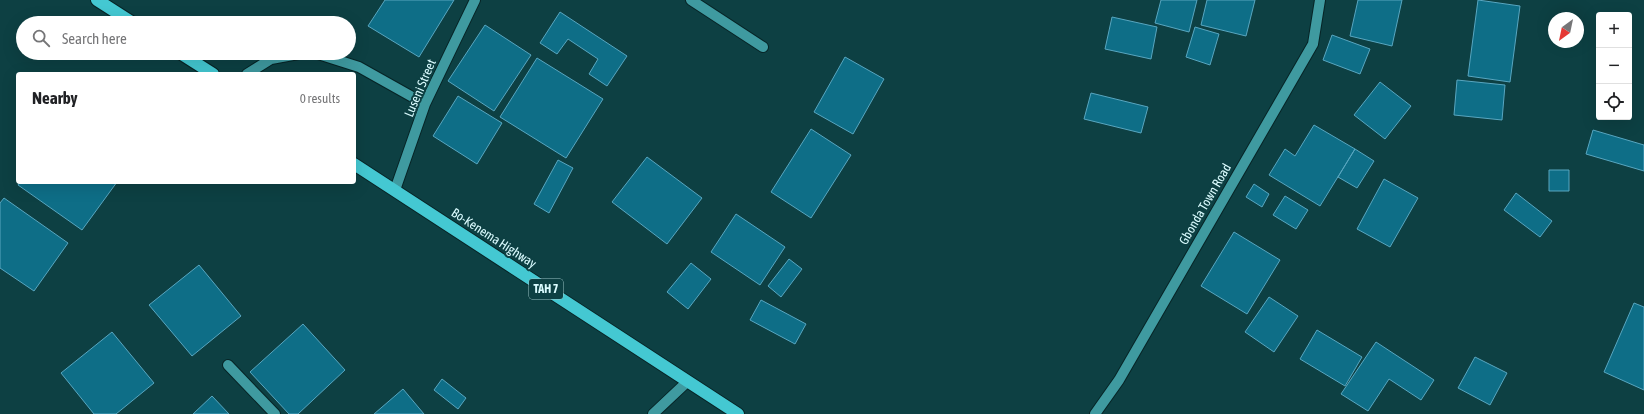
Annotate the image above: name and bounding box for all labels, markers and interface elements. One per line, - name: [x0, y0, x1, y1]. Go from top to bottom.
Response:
- north arrow: [1548, 12, 1584, 48]
- map controls: [1596, 12, 1632, 120]
- button: +: [1596, 12, 1632, 48]
- search box: [16, 16, 356, 60]
- icon: search: [30, 27, 52, 49]
- text: Search here: [62, 30, 127, 47]
- button: −: [1596, 48, 1632, 84]
- street label: Luseni Street: [401, 57, 439, 119]
- button: locate: [1596, 84, 1632, 120]
- text: Nearby: [32, 88, 78, 108]
- text: 0 results: [300, 91, 340, 106]
- street label: Gbonda Town Road: [1176, 161, 1234, 247]
- street label: Bo-Kenema Highway: [449, 205, 540, 271]
- road number: TAH 7: [529, 279, 563, 299]

